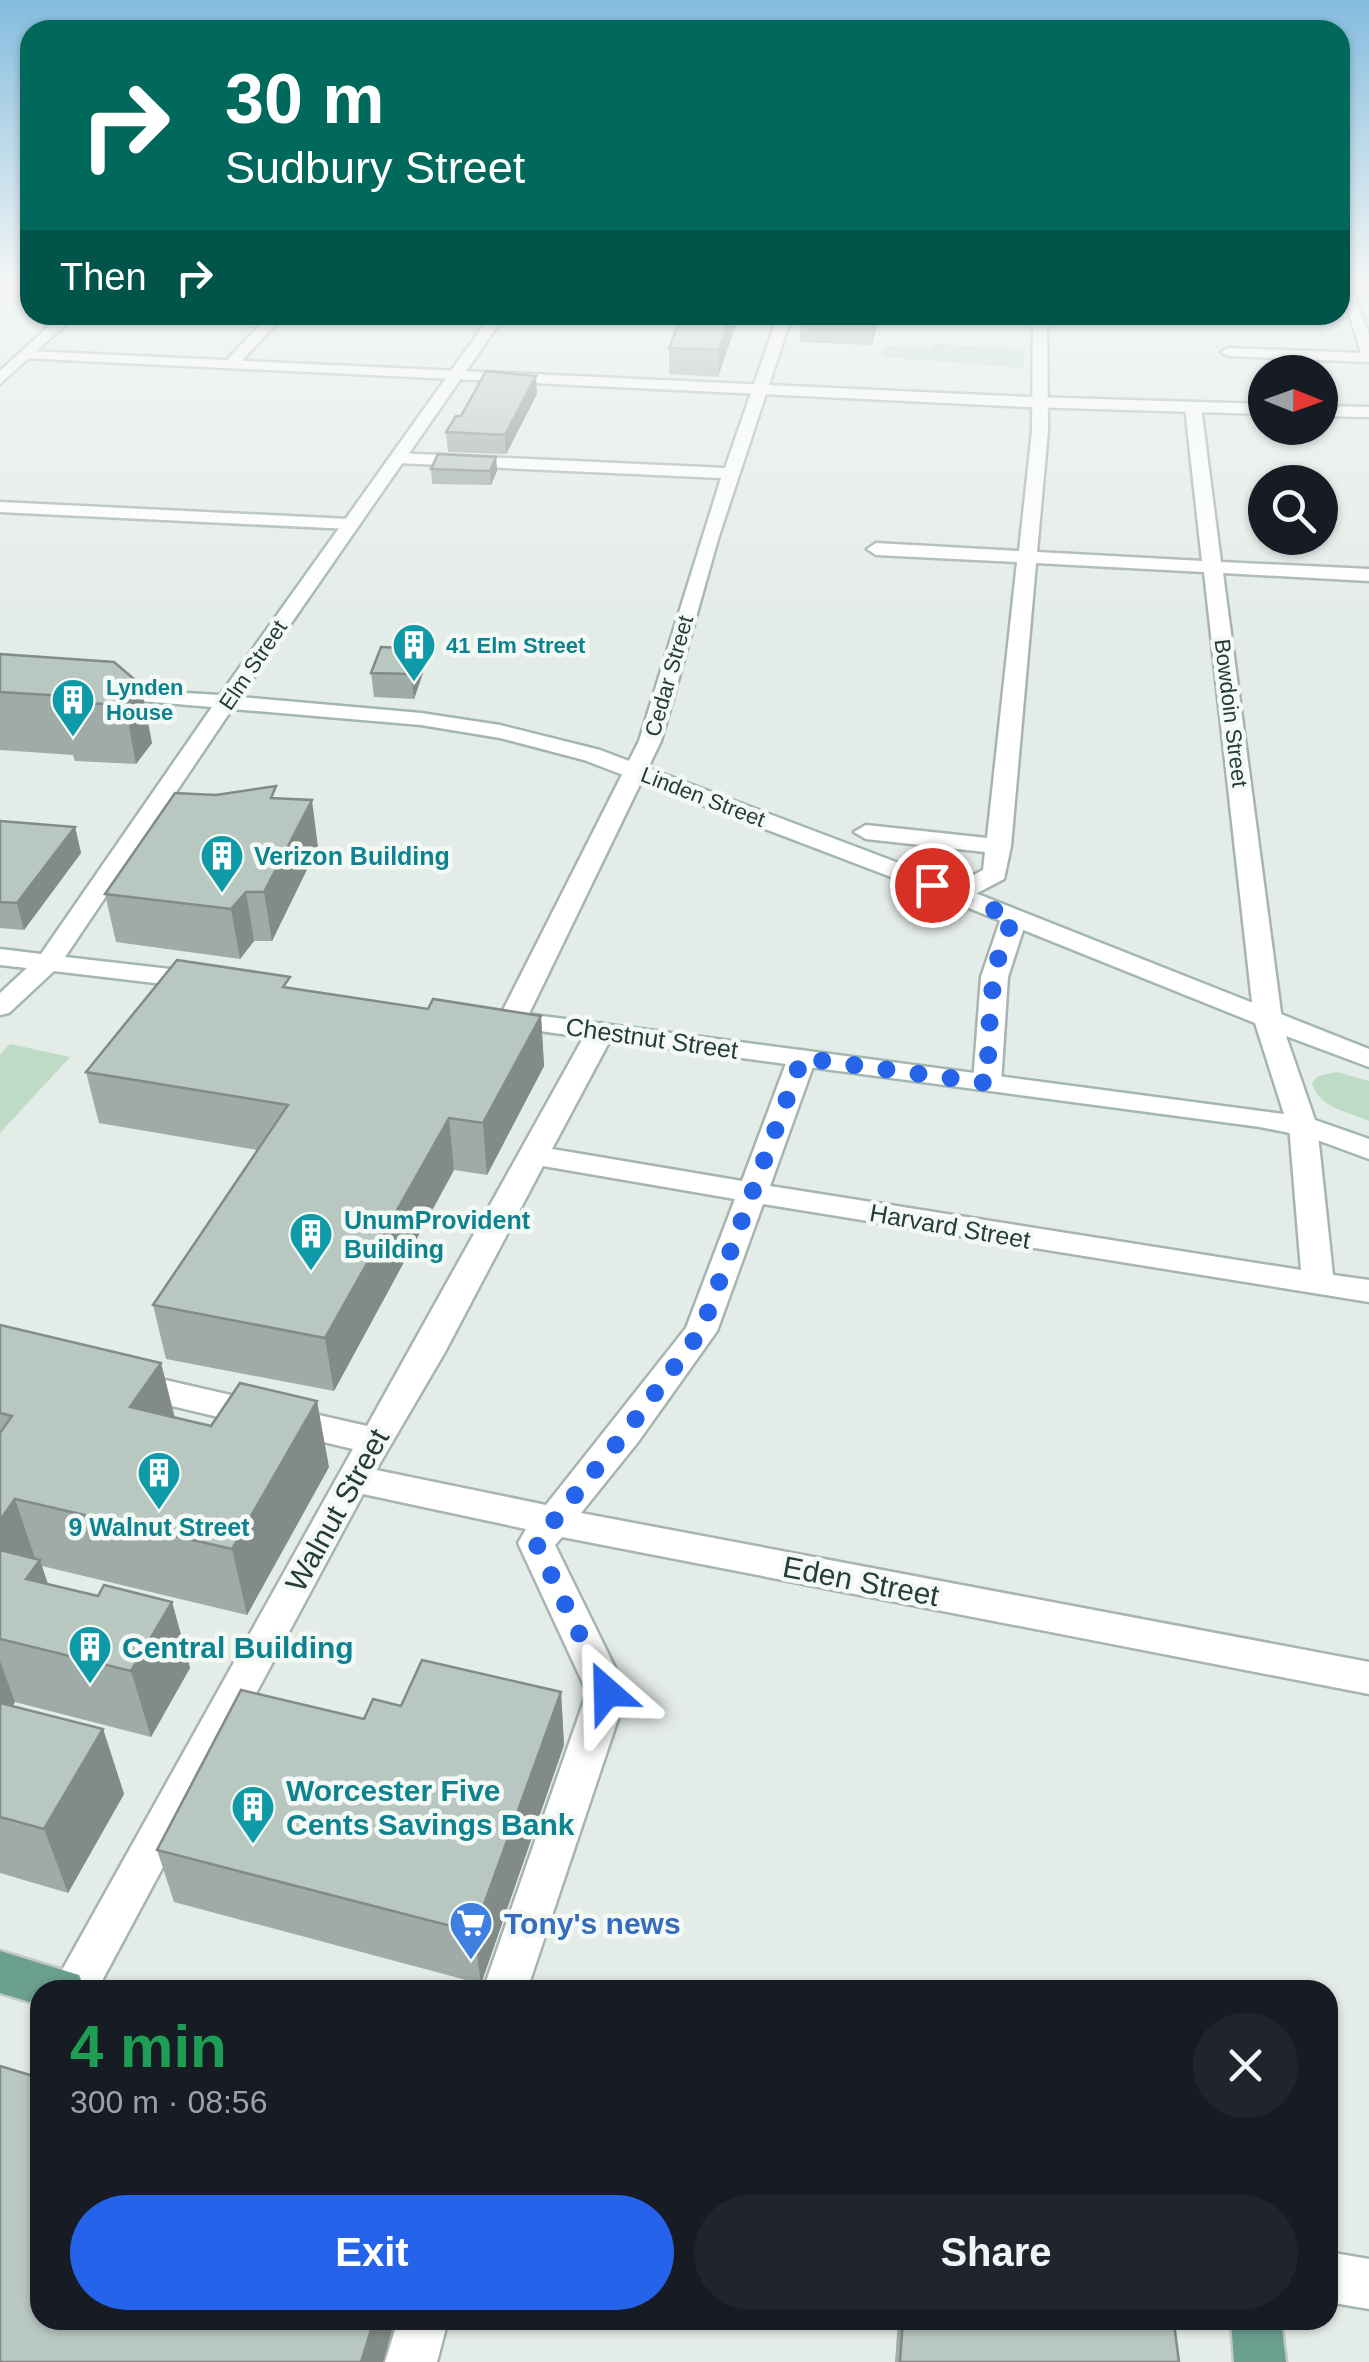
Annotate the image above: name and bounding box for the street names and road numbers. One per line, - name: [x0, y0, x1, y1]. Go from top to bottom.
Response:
- street label: Cedar Street: [640, 613, 698, 739]
- street label: Elm Street: [214, 615, 292, 715]
- street label: Bowdoin Street: [1210, 637, 1252, 789]
- street label: Linden Street: [637, 762, 769, 832]
- street label: Chestnut Street: [564, 1012, 740, 1064]
- street label: Harvard Street: [868, 1198, 1033, 1254]
- street label: Walnut Street: [279, 1422, 396, 1597]
- street label: Eden Street: [780, 1550, 943, 1612]

